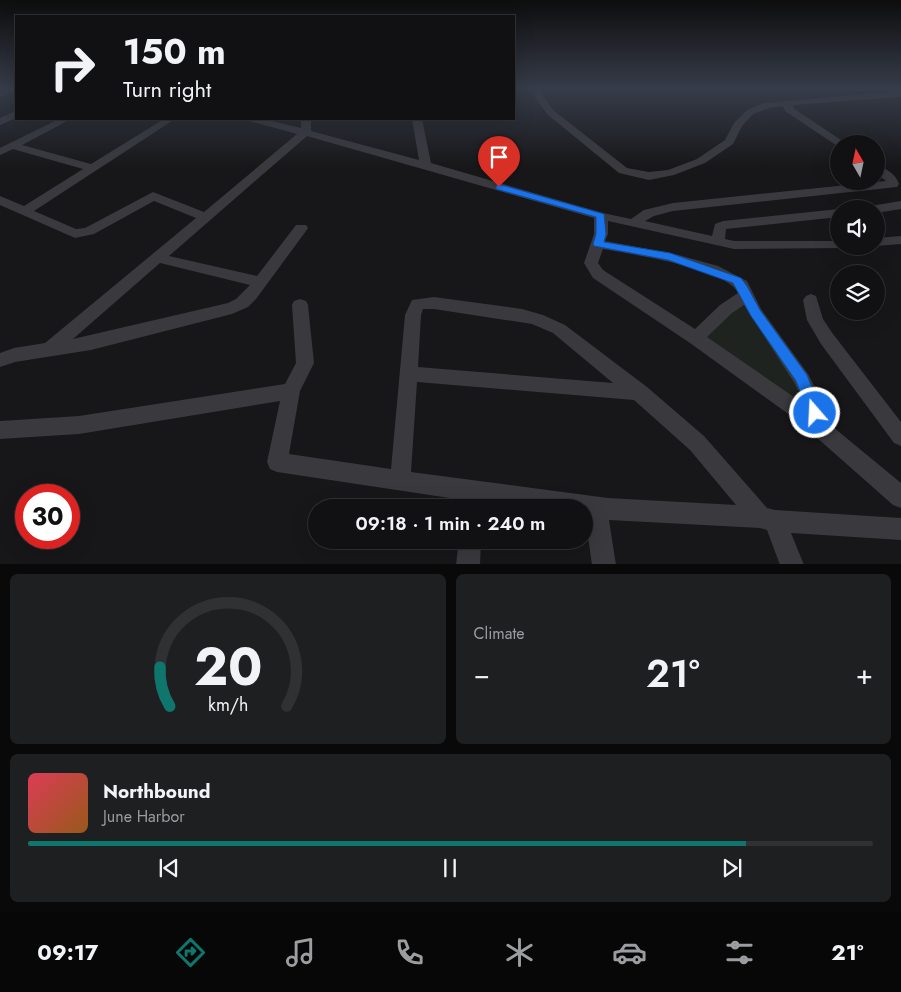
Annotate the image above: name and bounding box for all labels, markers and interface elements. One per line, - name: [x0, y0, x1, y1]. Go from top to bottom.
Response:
- text: 150 m: [123, 27, 226, 77]
- icon: right: [40, 35, 105, 100]
- text: Turn right: [123, 73, 211, 105]
- north arrow: [830, 135, 885, 190]
- map controls: [830, 135, 885, 320]
- pin: [478, 136, 520, 187]
- icon: arrive: [485, 143, 513, 171]
- button: sound: [830, 200, 885, 255]
- button: layers: [830, 265, 885, 320]
- position arrow: [788, 386, 840, 438]
- speed limit sign: 30: [15, 484, 80, 549]
- text: 09:18 · 1 min · 240 m: [356, 510, 545, 537]
- text: Climate: [474, 622, 525, 645]
- text: 20: [193, 629, 262, 705]
- text: 21°: [646, 646, 700, 701]
- text: −: [474, 654, 490, 695]
- text: +: [856, 654, 873, 695]
- text: km/h: [208, 692, 248, 718]
- text: Northbound: [103, 778, 210, 805]
- text: June Harbor: [103, 805, 185, 828]
- icon: previous: [155, 854, 183, 882]
- icon: pause: [436, 854, 464, 882]
- icon: next: [718, 854, 746, 882]
- icon: directions: [173, 935, 208, 970]
- icon: music: [283, 935, 318, 970]
- icon: phone: [392, 935, 427, 970]
- icon: climate: [502, 935, 537, 970]
- icon: car: [612, 935, 647, 970]
- icon: filters: [722, 935, 757, 970]
- text: 09:17: [37, 936, 98, 968]
- text: 21°: [831, 936, 864, 968]

